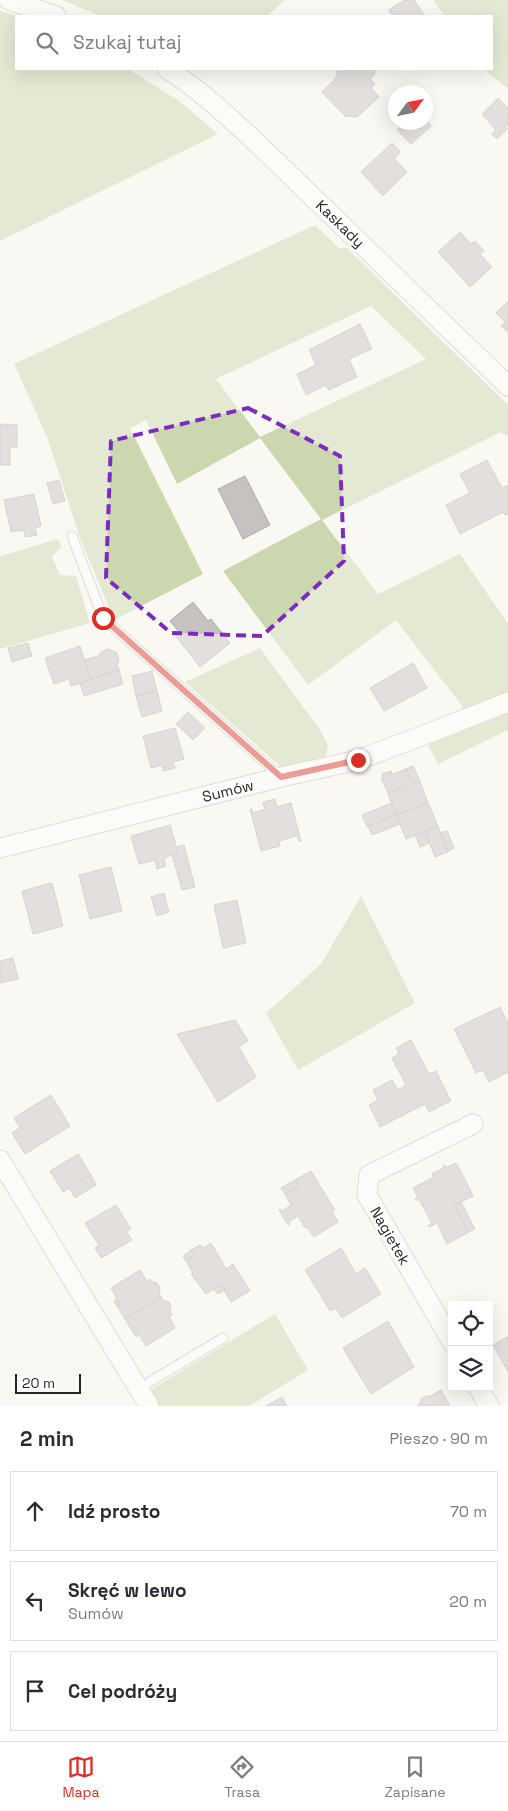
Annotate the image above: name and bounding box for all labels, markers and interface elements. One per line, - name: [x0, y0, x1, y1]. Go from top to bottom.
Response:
- search box: [15, 15, 493, 70]
- icon: search: [33, 29, 61, 57]
- text: Szukaj tutaj: [73, 30, 181, 55]
- north arrow: [388, 85, 433, 130]
- street label: Kaskady: [312, 196, 369, 252]
- route start: [92, 607, 115, 630]
- route end: [347, 749, 370, 772]
- street label: Sumów: [200, 775, 256, 806]
- street label: Nagietek: [366, 1203, 415, 1268]
- map controls: [448, 1301, 493, 1391]
- button: locate: [448, 1301, 493, 1346]
- button: layers: [448, 1346, 493, 1391]
- scale bar: [15, 1371, 81, 1394]
- text: 20 m: [22, 1374, 55, 1392]
- text: 2 min: [20, 1425, 74, 1452]
- text: Pieszo · 90 m: [390, 1428, 488, 1449]
- icon: ahead: [21, 1497, 49, 1525]
- text: Idź prosto: [68, 1499, 160, 1524]
- text: 70 m: [450, 1501, 487, 1522]
- text: Skręć w lewo: [68, 1578, 187, 1603]
- icon: left: [21, 1587, 49, 1615]
- text: 20 m: [449, 1591, 487, 1612]
- text: Sumów: [68, 1603, 124, 1624]
- icon: arrive: [21, 1677, 49, 1705]
- text: Cel podróży: [68, 1679, 177, 1704]
- tab: Mapa: [62, 1753, 100, 1801]
- tab: Trasa: [224, 1753, 260, 1801]
- tab: Zapisane: [385, 1753, 446, 1801]

